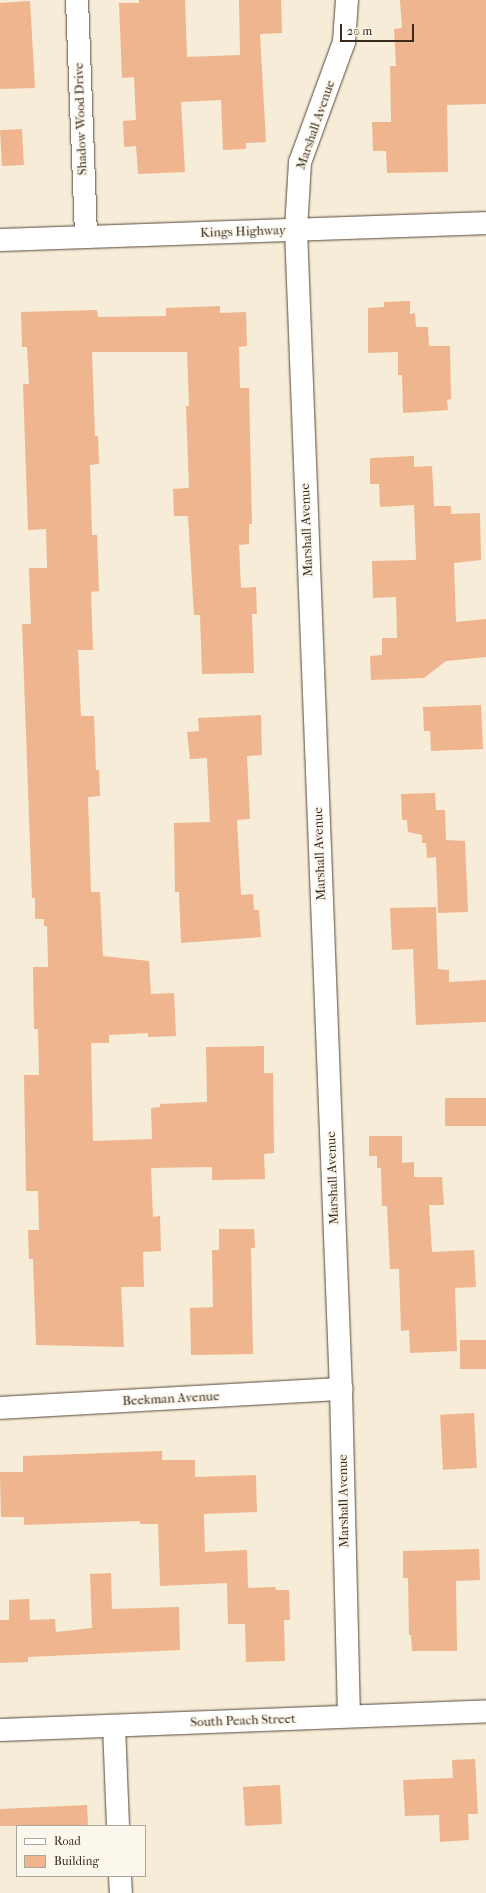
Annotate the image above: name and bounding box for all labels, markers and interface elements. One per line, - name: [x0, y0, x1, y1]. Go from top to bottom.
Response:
- scale bar: [342, 16, 416, 42]
- text: 20 m: [347, 24, 372, 38]
- street label: Shadow Wood Drive: [71, 62, 91, 176]
- street label: Marshall Avenue: [293, 78, 339, 172]
- street label: Kings Highway: [200, 223, 286, 241]
- street label: Marshall Avenue: [298, 483, 316, 577]
- street label: Marshall Avenue: [311, 807, 329, 901]
- street label: Marshall Avenue: [324, 1131, 342, 1225]
- street label: Beekman Avenue: [122, 1389, 220, 1409]
- street label: Marshall Avenue: [335, 1454, 353, 1548]
- street label: South Peach Street: [190, 1711, 296, 1731]
- legend: [16, 1825, 146, 1877]
- text: Road: [54, 1834, 81, 1848]
- text: Building: [54, 1854, 99, 1868]

